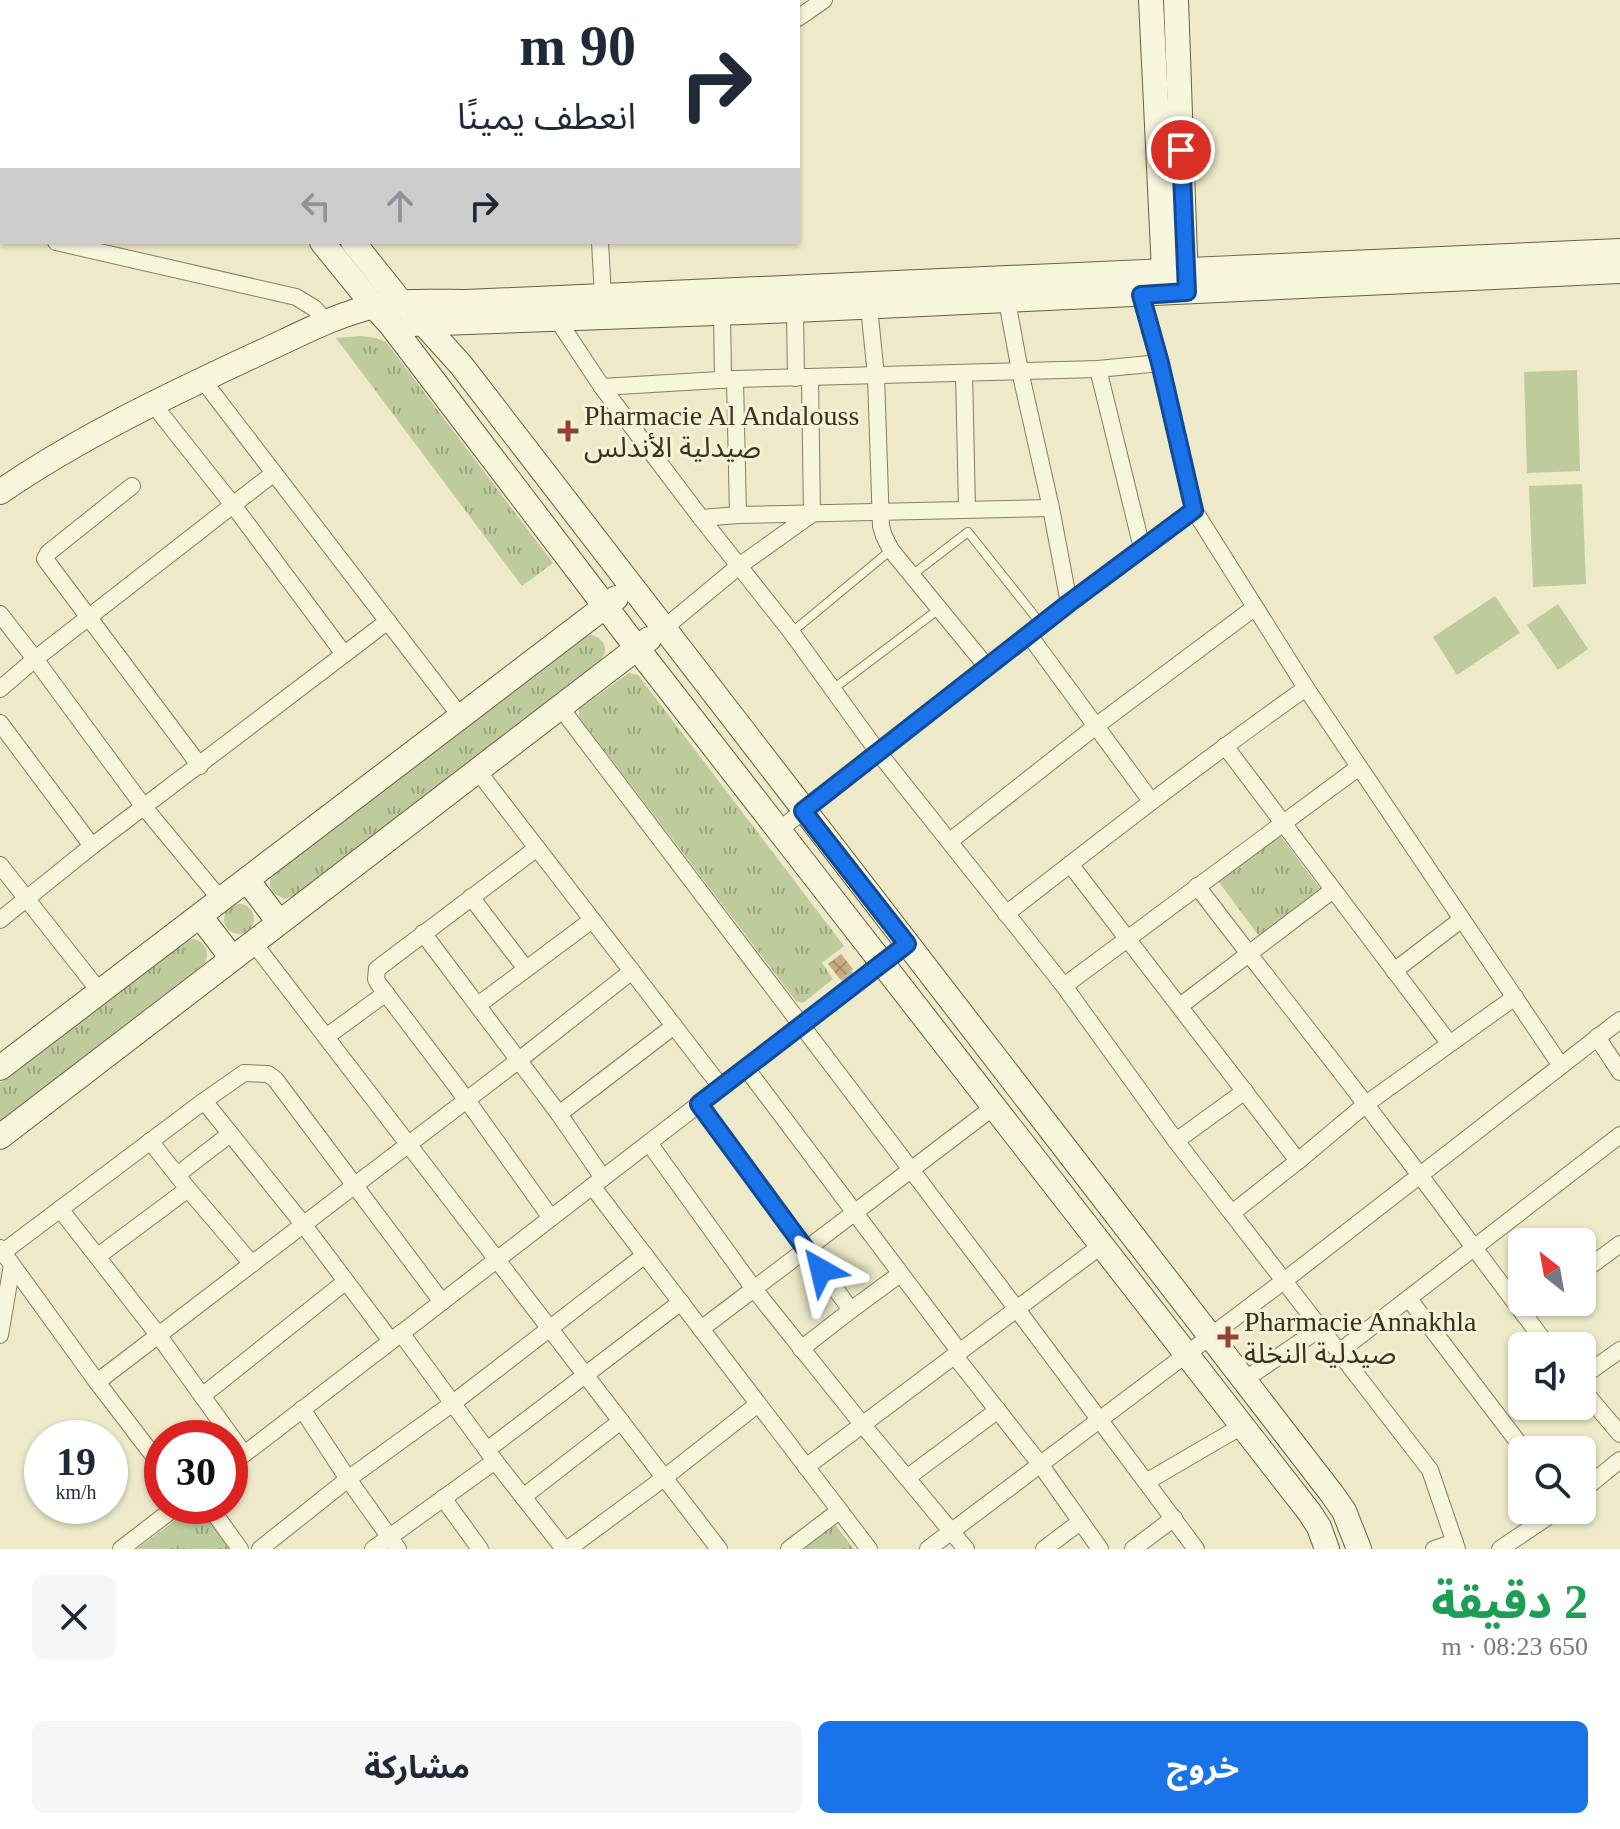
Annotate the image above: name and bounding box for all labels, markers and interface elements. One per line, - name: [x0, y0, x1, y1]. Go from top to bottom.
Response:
- text: 90 m: [519, 15, 636, 77]
- icon: right: [664, 32, 768, 136]
- text: انعطف يمينًا: [457, 97, 636, 137]
- pin: [1147, 116, 1215, 184]
- icon: arrive: [1159, 128, 1203, 172]
- icon: left: [294, 184, 338, 228]
- icon: ahead: [378, 184, 422, 228]
- icon: right: [462, 184, 506, 228]
- place label: Pharmacie Al Andalouss صيدلية الأندلس: [584, 400, 859, 464]
- marker: Pharmacie Al Andalouss صيدلية الأندلس: [559, 422, 577, 440]
- position arrow: [779, 1228, 863, 1312]
- north arrow: [1508, 1228, 1596, 1316]
- map controls: [1508, 1228, 1596, 1524]
- place label: Pharmacie Annakhla صيدلية النخلة: [1244, 1306, 1477, 1369]
- marker: Pharmacie Annakhla صيدلية النخلة: [1219, 1328, 1237, 1346]
- button: sound: [1508, 1332, 1596, 1420]
- speed limit sign: 30: [144, 1420, 248, 1524]
- button: search: [1508, 1436, 1596, 1524]
- text: 19: [56, 1439, 96, 1484]
- text: km/h: [55, 1481, 97, 1503]
- button: close: [32, 1575, 116, 1659]
- text: 2 دقيقة: [1431, 1575, 1588, 1628]
- text: 650 m · 08:23: [1441, 1632, 1588, 1661]
- button: مشاركة: [32, 1721, 802, 1813]
- button: خروج: [818, 1721, 1588, 1813]

